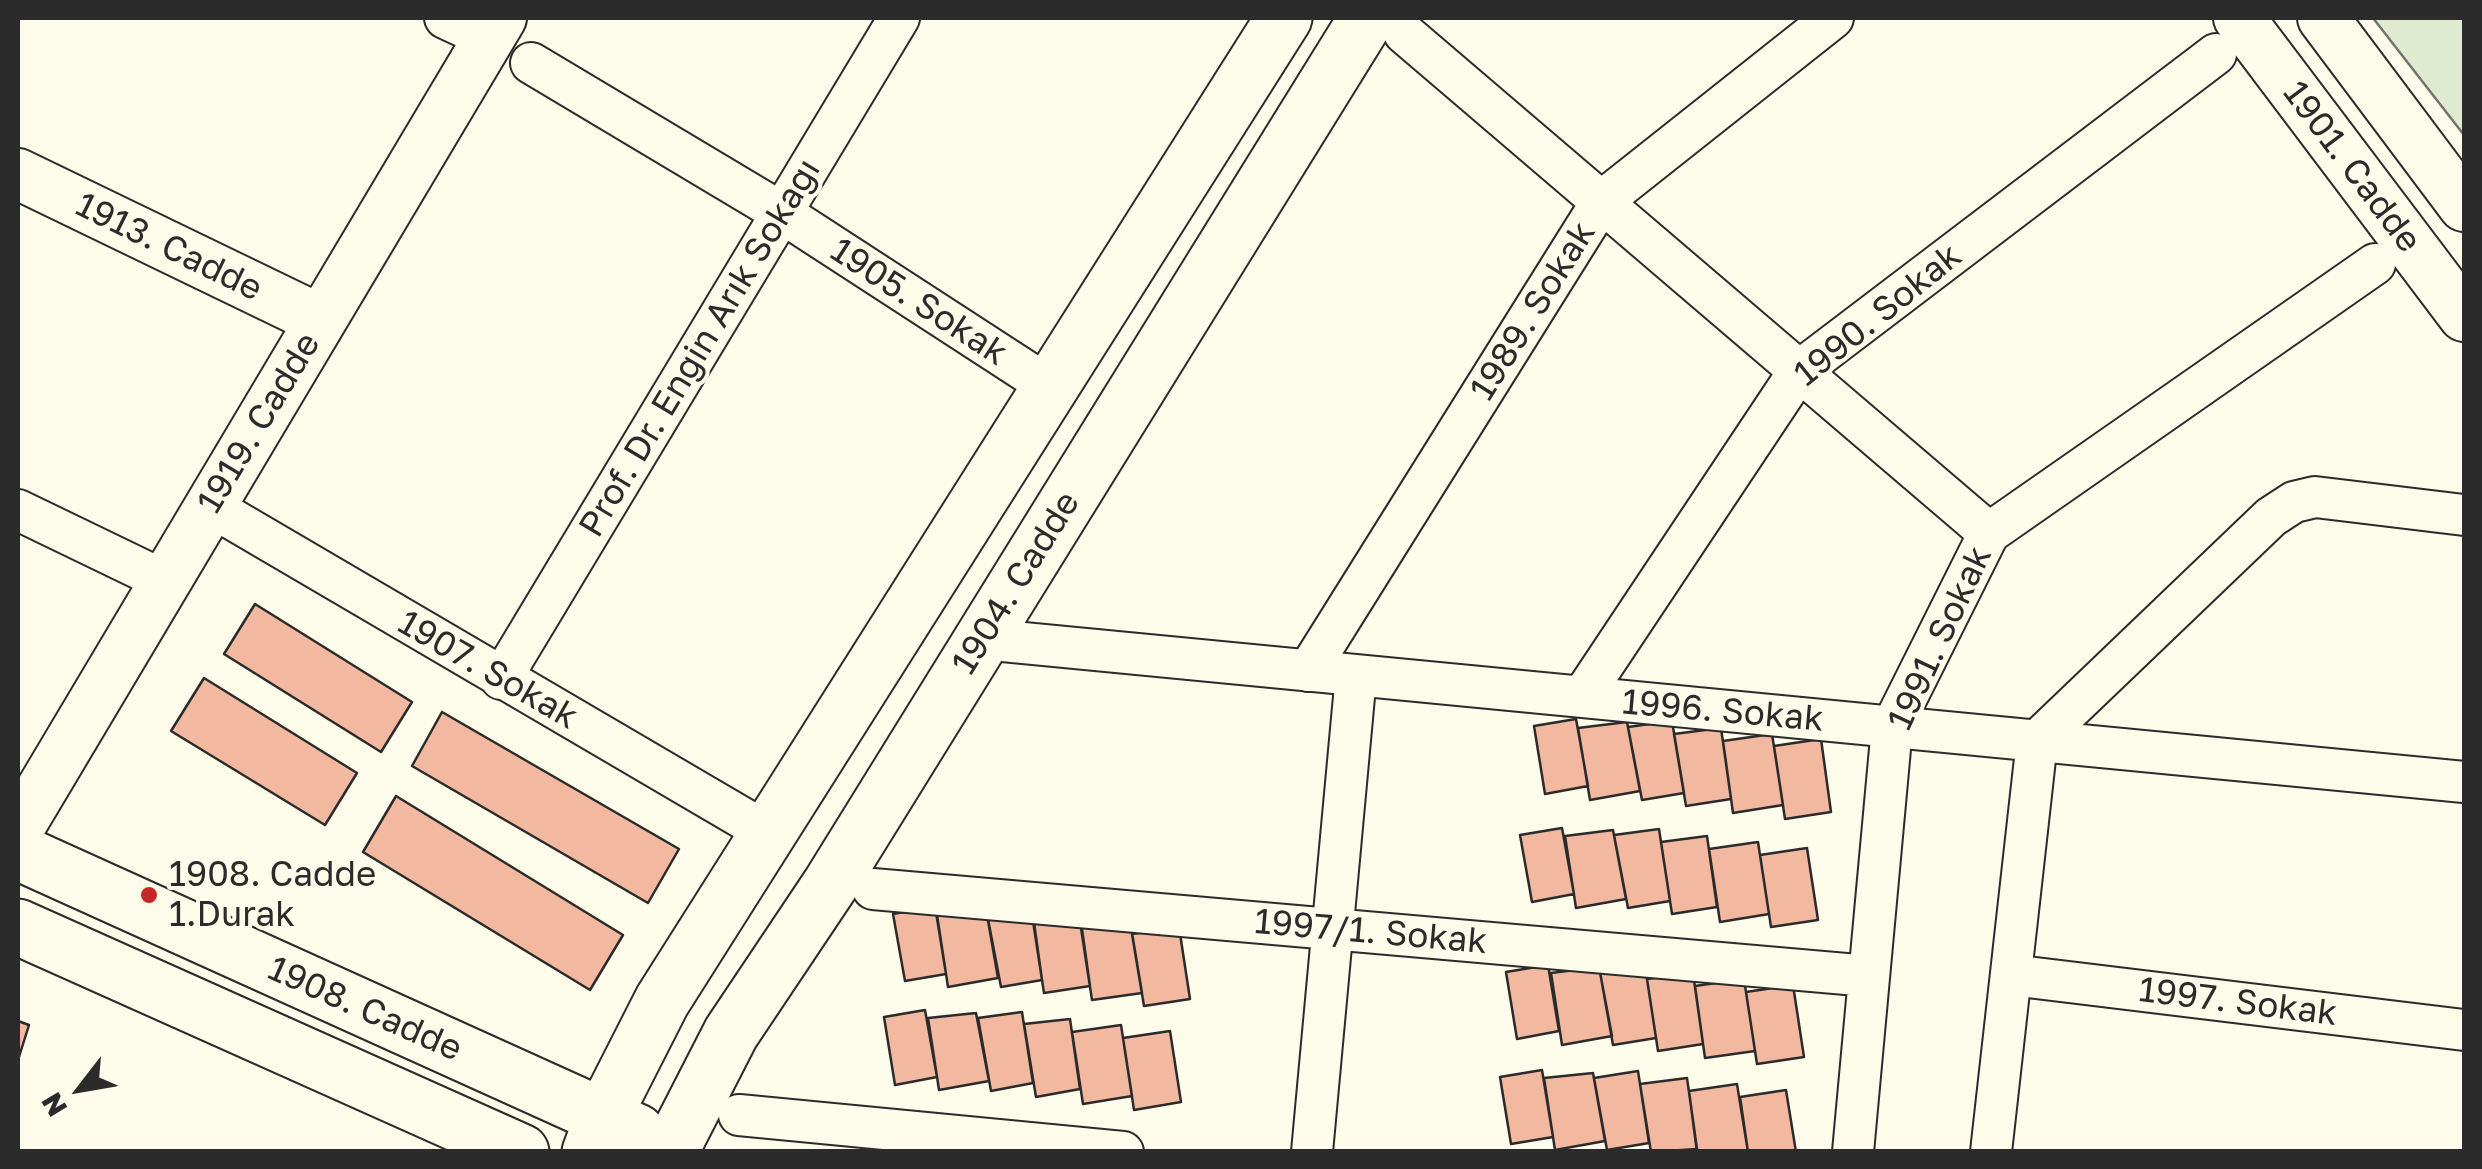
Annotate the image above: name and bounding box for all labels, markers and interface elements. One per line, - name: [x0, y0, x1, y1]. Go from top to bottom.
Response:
- street label: 1901. Cadde: [2274, 73, 2430, 261]
- street label: Prof. Dr. Engin Arık Sokağı: [570, 151, 830, 545]
- street label: 1913. Cadde: [69, 184, 269, 310]
- street label: 1989. Sokak: [1462, 214, 1604, 408]
- street label: 1905. Sokak: [823, 229, 1015, 375]
- street label: 1990. Sokak: [1786, 235, 1970, 395]
- street label: 1919. Cadde: [189, 325, 329, 521]
- street label: 1904. Cadde: [943, 484, 1089, 682]
- street label: 1991. Sokak: [1879, 539, 2001, 737]
- street label: 1907. Sokak: [391, 602, 585, 738]
- street label: 1996. Sokak: [1620, 681, 1826, 741]
- place label: 1908. Cadde 1.Durak: [169, 854, 376, 936]
- marker: 1908. Cadde 1.Durak: [138, 884, 160, 906]
- street label: 1997/1. Sokak: [1253, 901, 1489, 963]
- street label: 1908. Cadde: [262, 948, 468, 1070]
- street label: 1997. Sokak: [2136, 969, 2340, 1035]
- north arrow: [30, 1039, 130, 1139]
- text: N: [34, 1087, 73, 1122]

